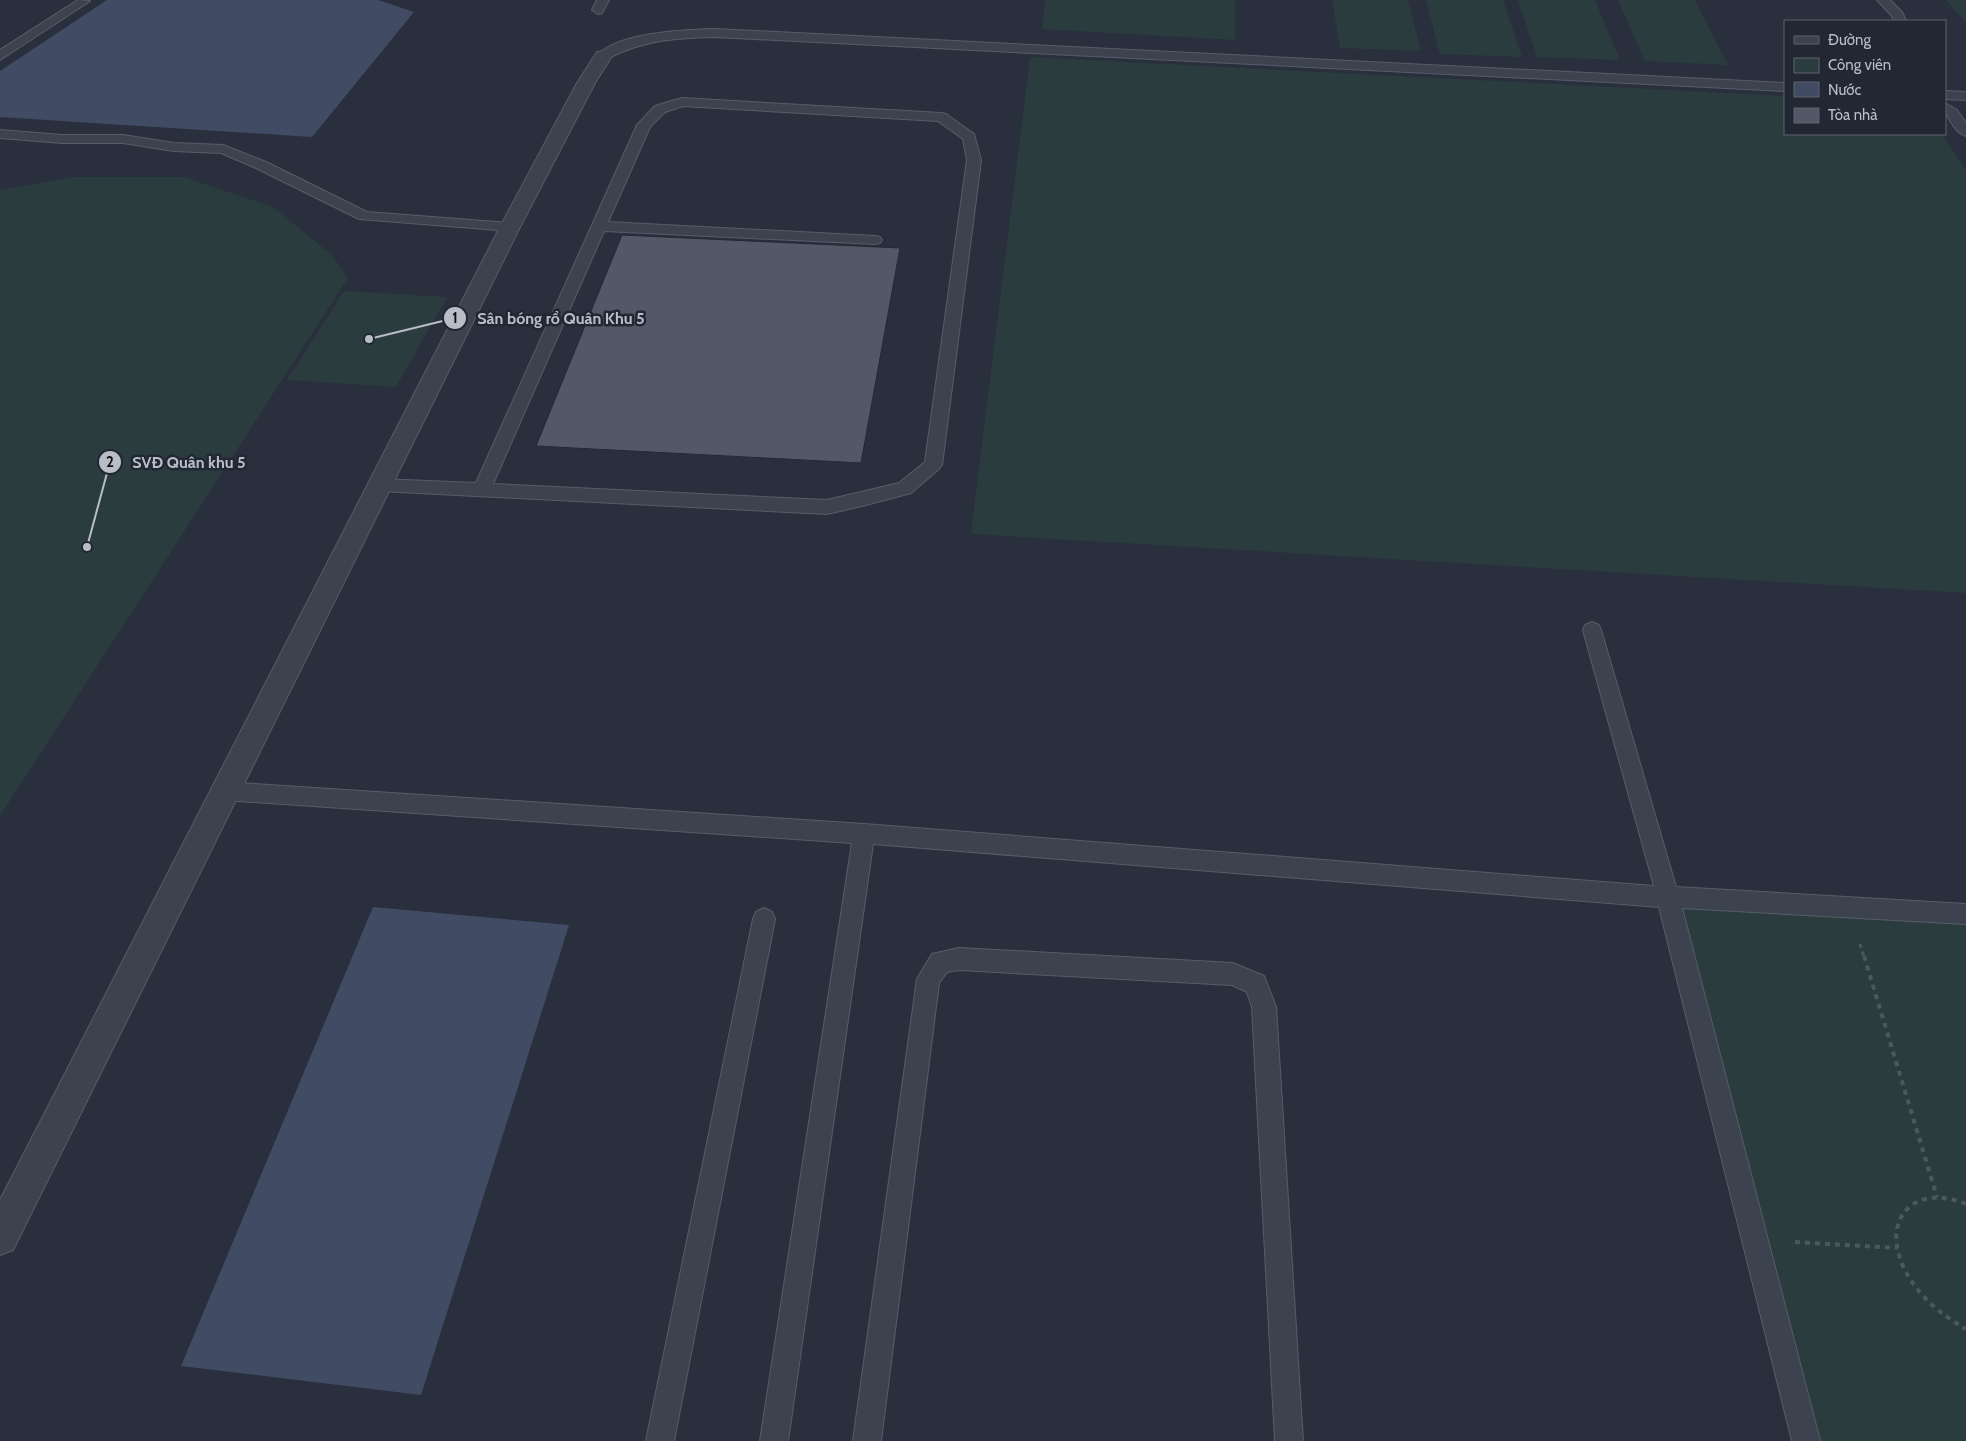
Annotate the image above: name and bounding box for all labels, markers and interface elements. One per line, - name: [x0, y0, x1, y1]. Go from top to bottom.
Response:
- legend: [1784, 20, 1946, 135]
- text: Đường: [1828, 31, 1871, 49]
- text: Công viên: [1828, 56, 1891, 74]
- text: Nước: [1828, 81, 1862, 99]
- text: Tòa nhà: [1828, 106, 1878, 124]
- callout: Sân bóng rổ Quân Khu 5: [442, 303, 655, 334]
- text: 1: [452, 309, 458, 327]
- text: Sân bóng rổ Quân Khu 5: [477, 309, 645, 328]
- callout: SVĐ Quân khu 5: [98, 447, 256, 478]
- text: 2: [106, 453, 114, 471]
- text: SVĐ Quân khu 5: [132, 453, 246, 472]

